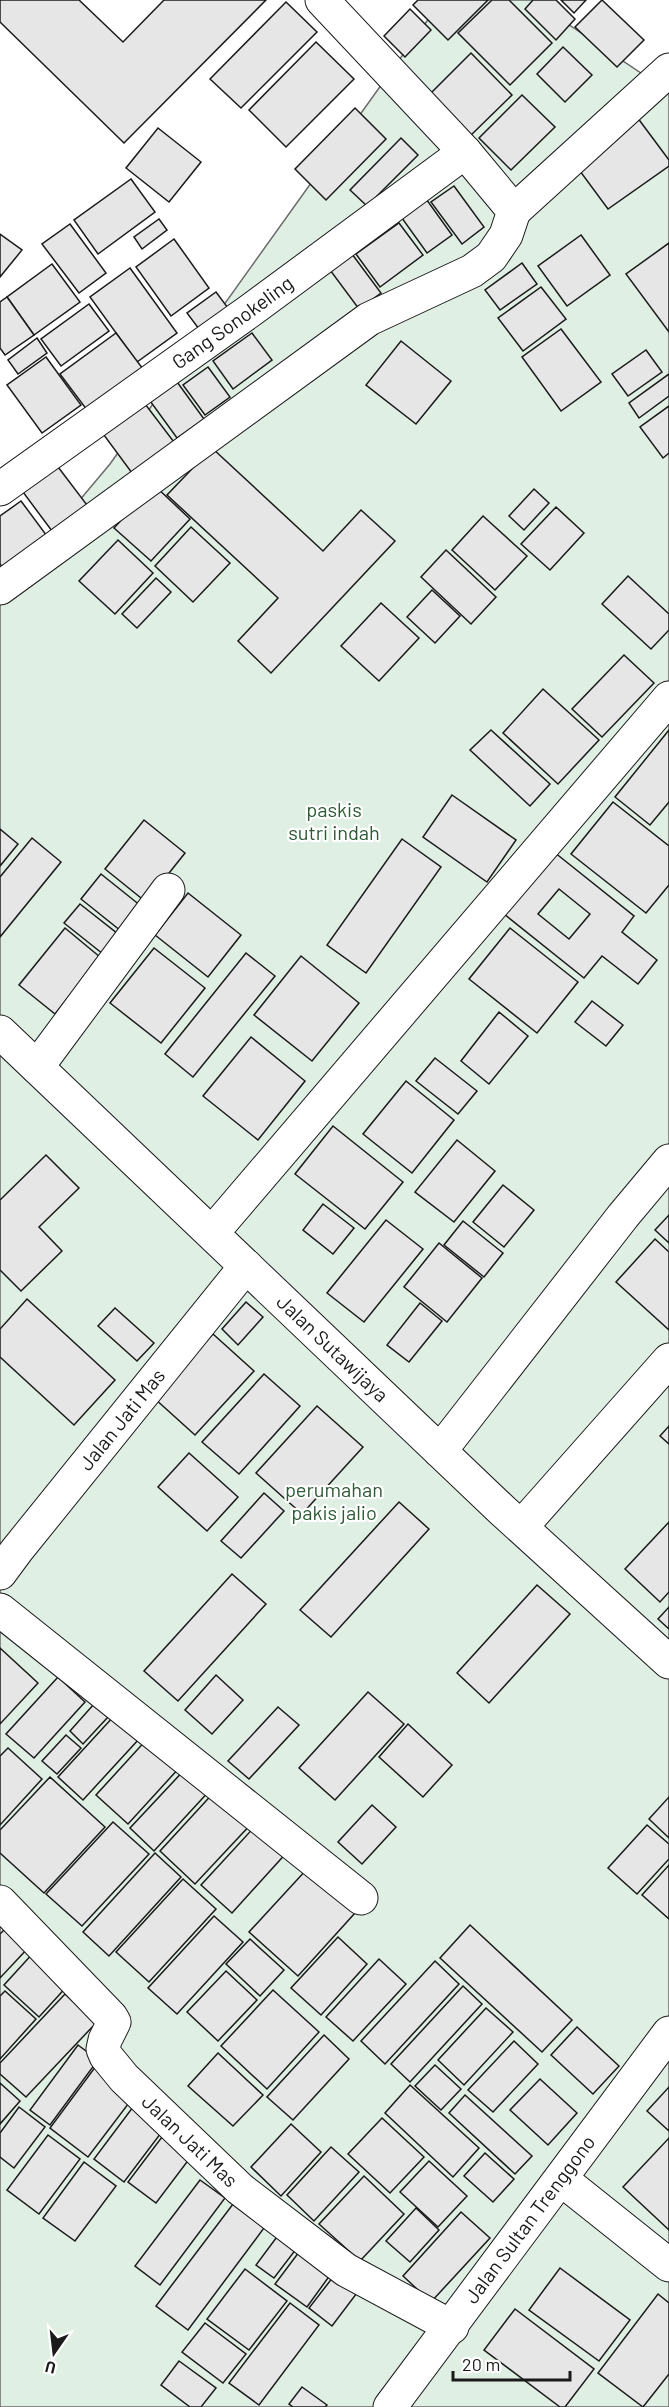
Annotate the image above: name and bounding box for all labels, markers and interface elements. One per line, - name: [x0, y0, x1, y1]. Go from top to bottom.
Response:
- street label: Gang Sonokeling: [167, 270, 297, 374]
- park label: paskis sutri indah: [288, 797, 380, 844]
- street label: Jalan Sutawijaya: [272, 1289, 394, 1406]
- street label: Jalan Jati Mas: [73, 1363, 169, 1475]
- park label: perumahan pakis jalio: [285, 1477, 383, 1524]
- street label: Jalan Jati Mas: [137, 2089, 243, 2192]
- street label: Jalan Sultan Trenggono: [459, 2130, 600, 2308]
- north arrow: [24, 2323, 84, 2383]
- scale bar: [453, 2344, 570, 2382]
- text: 20 m: [462, 2353, 500, 2375]
- text: U: [43, 2358, 57, 2378]

